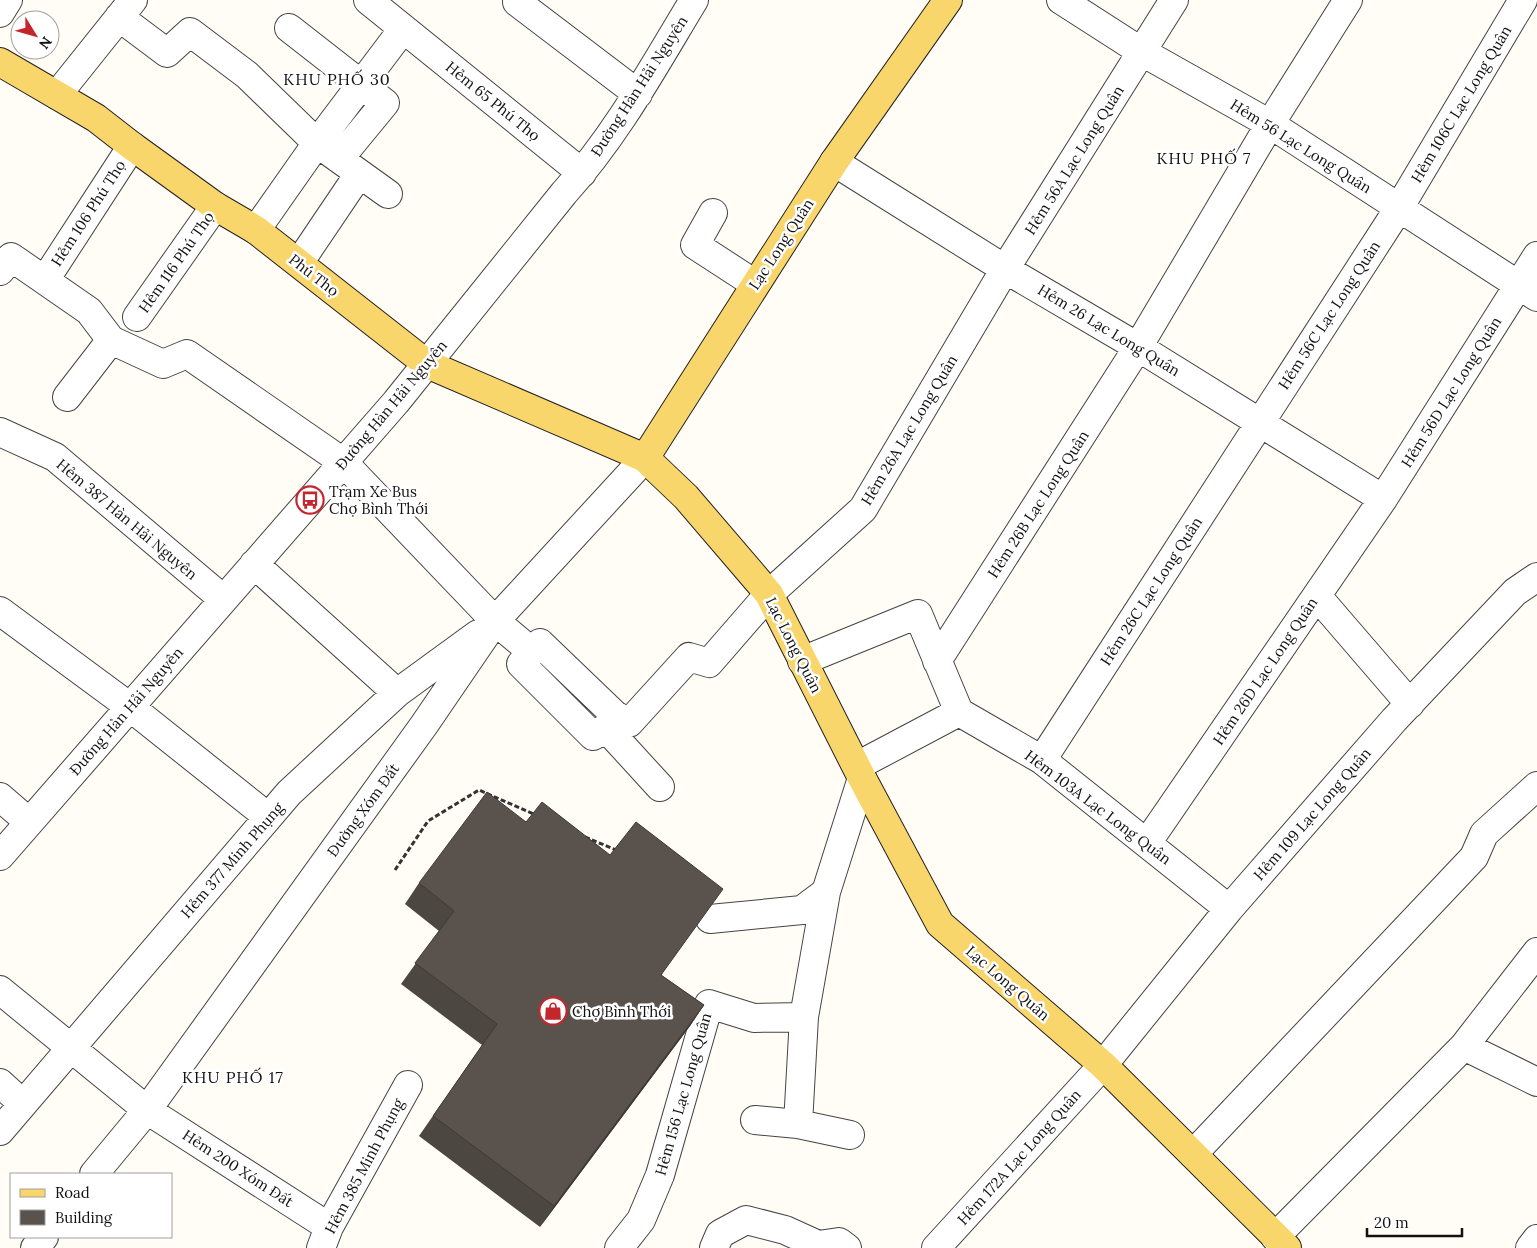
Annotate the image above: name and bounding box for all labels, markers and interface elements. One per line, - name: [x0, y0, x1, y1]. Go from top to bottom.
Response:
- north arrow: [10, 10, 60, 60]
- street label: Đường Hàn Hải Nguyên: [586, 12, 692, 160]
- street label: Hẻm 106C Lạc Long Quân: [1407, 22, 1515, 186]
- text: N: [35, 33, 56, 53]
- street label: Hẻm 65 Phú Thọ: [442, 57, 544, 145]
- district label: KHU PHỐ 30: [283, 69, 391, 89]
- street label: Hẻm 56A Lạc Long Quân: [1020, 82, 1128, 238]
- street label: Hẻm 56 Lạc Long Quân: [1227, 95, 1375, 197]
- district label: KHU PHỐ 7: [1156, 148, 1252, 168]
- street label: Hẻm 106 Phú Thọ: [47, 156, 130, 270]
- street label: Lạc Long Quân: [744, 195, 818, 293]
- street label: Hẻm 116 Phú Thọ: [134, 208, 218, 316]
- street label: Hẻm 56C Lạc Long Quân: [1274, 237, 1384, 393]
- street label: Phú Thọ: [285, 250, 343, 301]
- street label: Hẻm 26 Lạc Long Quân: [1034, 280, 1184, 380]
- street label: Hẻm 56D Lạc Long Quân: [1397, 313, 1505, 471]
- street label: Đường Hàn Hải Nguyên: [331, 336, 451, 474]
- street label: Hẻm 26A Lạc Long Quân: [857, 351, 961, 509]
- street label: Hẻm 26B Lạc Long Quân: [983, 427, 1093, 581]
- street label: Hẻm 387 Hàn Hải Nguyên: [53, 454, 201, 584]
- place label: Trạm Xe Bus Chợ Bình Thới: [329, 482, 428, 518]
- bus stop icon: Trạm Xe Bus Chợ Bình Thới: [295, 485, 325, 515]
- street label: Hẻm 26C Lạc Long Quân: [1096, 513, 1206, 669]
- street label: Lạc Long Quân: [762, 594, 826, 696]
- street label: Hẻm 26D Lạc Long Quân: [1209, 594, 1321, 748]
- street label: Đường Hàn Hải Nguyên: [65, 643, 187, 779]
- street label: Hẻm 109 Lạc Long Quân: [1249, 744, 1375, 884]
- street label: Hẻm 103A Lạc Long Quân: [1021, 746, 1175, 868]
- street label: Đường Xóm Đất: [323, 759, 403, 860]
- street label: Hẻm 377 Minh Phụng: [177, 798, 288, 922]
- street label: Lạc Long Quân: [962, 941, 1054, 1025]
- shop icon: Chợ Bình Thới: [538, 996, 568, 1026]
- place label: Chợ Bình Thới: [572, 1002, 671, 1021]
- street label: Hẻm 156 Lạc Long Quân: [651, 1010, 715, 1178]
- district label: KHU PHỐ 17: [182, 1067, 284, 1087]
- street label: Hẻm 172A Lạc Long Quân: [953, 1085, 1085, 1229]
- street label: Hẻm 385 Minh Phụng: [320, 1094, 408, 1237]
- street label: Hẻm 200 Xóm Đất: [179, 1125, 297, 1211]
- legend: [10, 1173, 172, 1238]
- text: Road: [55, 1183, 90, 1202]
- scale bar: [1367, 1206, 1462, 1238]
- text: Building: [55, 1208, 113, 1227]
- text: 20 m: [1374, 1213, 1409, 1232]

